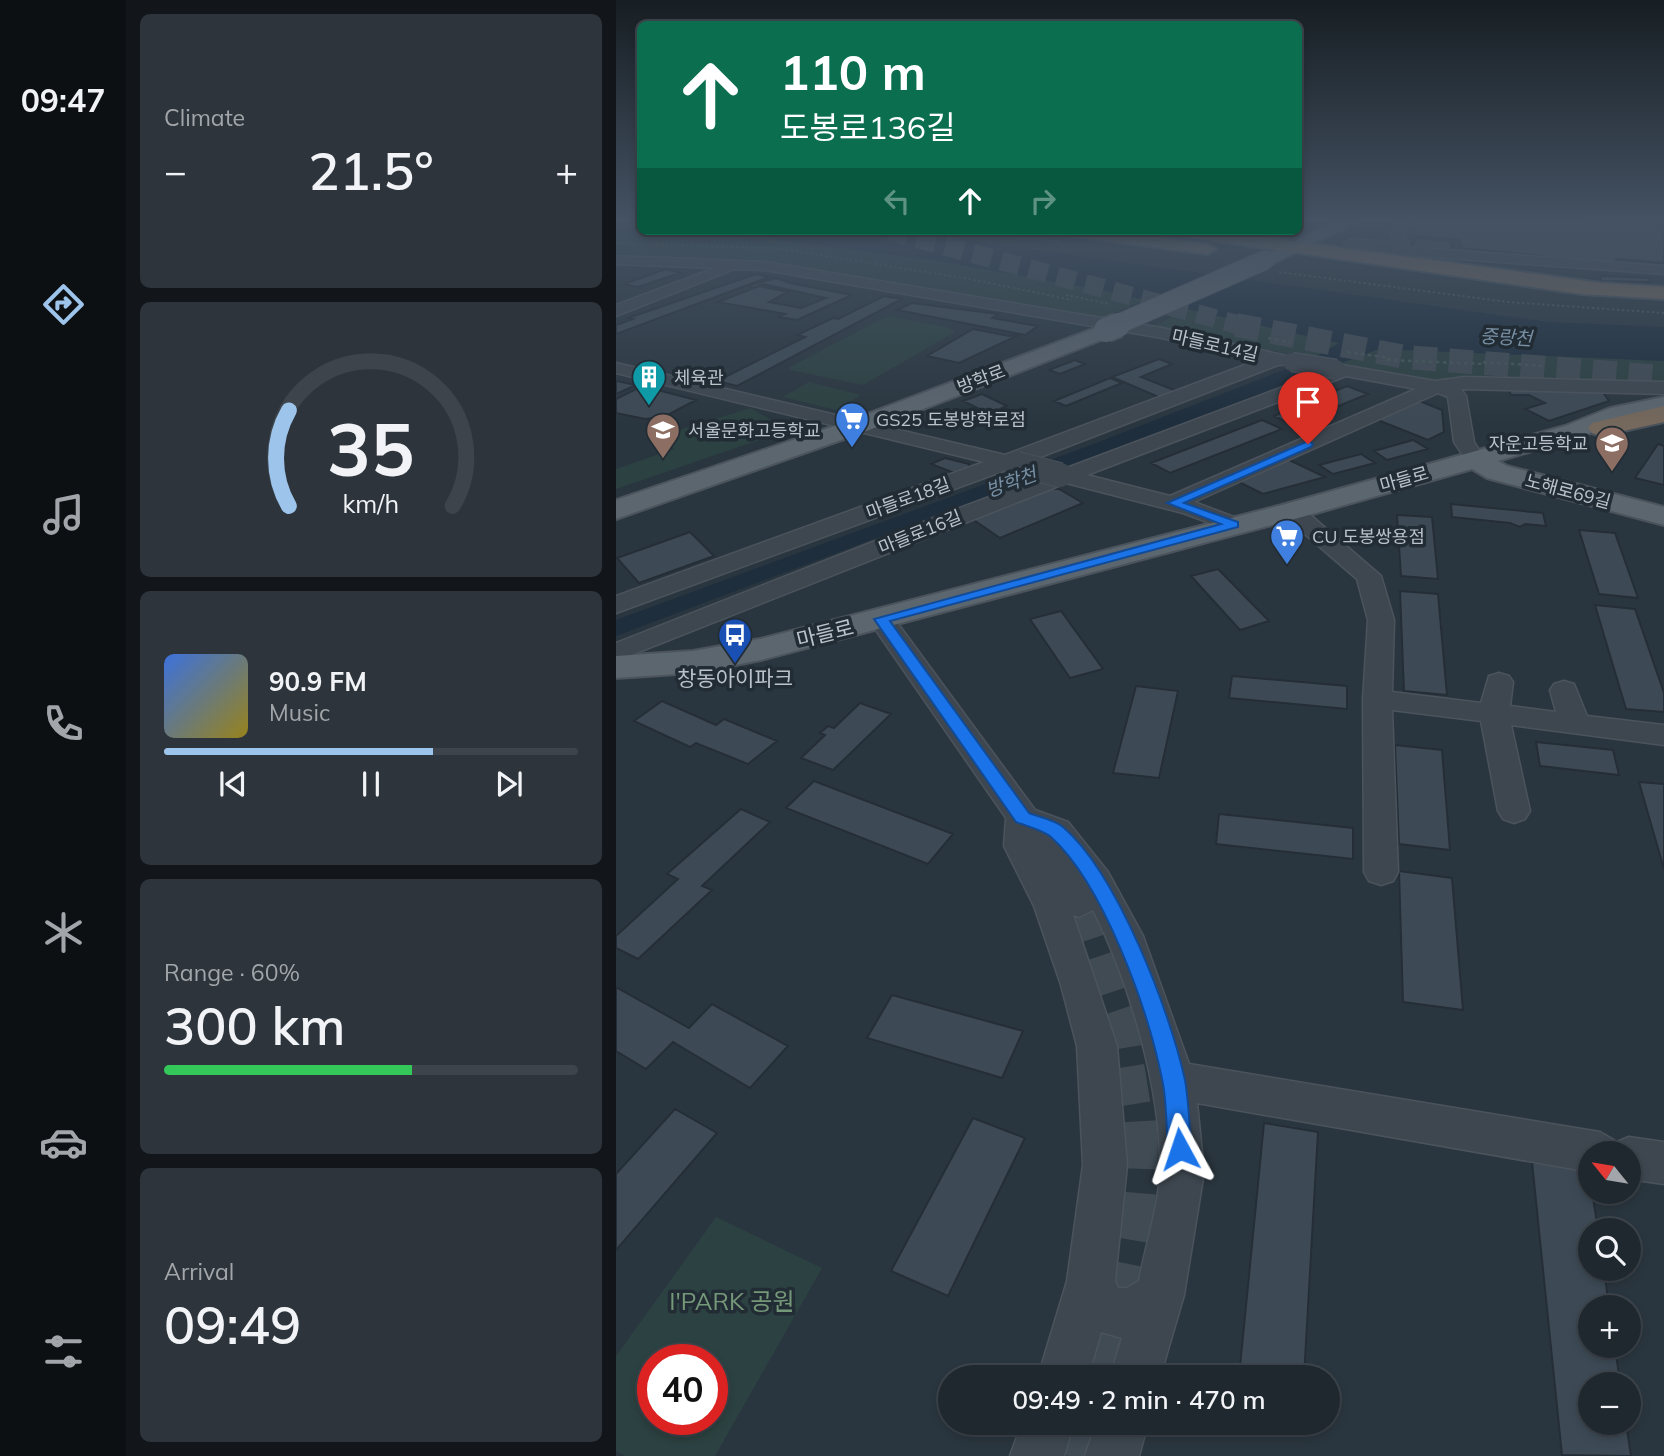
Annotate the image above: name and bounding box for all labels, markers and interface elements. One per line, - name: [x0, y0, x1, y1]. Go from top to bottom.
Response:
- text: 110 m: [780, 41, 926, 102]
- icon: ahead: [665, 49, 756, 140]
- text: 09:47: [21, 80, 105, 120]
- text: Climate: [164, 103, 245, 132]
- text: 도봉로136길: [780, 107, 955, 147]
- text: 21.5°: [308, 138, 434, 203]
- text: −: [164, 147, 187, 195]
- text: +: [555, 147, 578, 195]
- icon: left: [878, 182, 916, 220]
- icon: ahead: [951, 182, 989, 220]
- icon: right: [1024, 182, 1062, 220]
- icon: directions: [39, 280, 88, 329]
- street label: 마들로14길: [1170, 324, 1260, 366]
- water label: 중랑천: [1479, 324, 1534, 350]
- building icon: 체육관: [630, 358, 668, 407]
- street label: 방학로: [954, 359, 1008, 399]
- place label: 체육관: [674, 366, 724, 389]
- pin: [1278, 372, 1338, 444]
- icon: arrive: [1289, 383, 1327, 421]
- supermarket icon: GS25 도봉방학로점: [833, 400, 871, 449]
- text: 35: [327, 403, 415, 494]
- place label: GS25 도봉방학로점: [876, 408, 1026, 431]
- school or university icon: 서울문화고등학교: [644, 411, 682, 460]
- place label: 서울문화고등학교: [688, 419, 820, 442]
- school or university icon: 자운고등학교: [1593, 424, 1631, 473]
- place label: 자운고등학교: [1489, 432, 1588, 455]
- water label: 방학천: [982, 461, 1041, 502]
- street label: 마들로: [1377, 461, 1431, 497]
- street label: 노해로69길: [1523, 469, 1613, 513]
- street label: 마들로18길: [863, 472, 953, 524]
- text: km/h: [343, 487, 399, 518]
- icon: music: [39, 490, 88, 539]
- street label: 마들로16길: [875, 505, 965, 559]
- supermarket icon: CU 도봉쌍용점: [1268, 517, 1306, 566]
- place label: CU 도봉쌍용점: [1312, 525, 1425, 548]
- street label: 마들로: [794, 613, 856, 653]
- bus stop icon: 창동아이파크: [716, 616, 754, 665]
- text: 90.9 FM: [269, 665, 367, 698]
- place label: 창동아이파크: [677, 665, 793, 691]
- text: Music: [269, 698, 330, 727]
- icon: phone: [39, 699, 88, 748]
- icon: previous: [214, 765, 252, 803]
- icon: pause: [352, 765, 390, 803]
- icon: next: [490, 765, 528, 803]
- icon: climate: [39, 908, 88, 957]
- text: Range · 60%: [164, 958, 300, 987]
- text: 300 km: [164, 993, 345, 1058]
- position arrow: [1143, 1112, 1217, 1186]
- icon: car: [39, 1118, 88, 1167]
- north arrow: [1578, 1141, 1642, 1204]
- map controls: [1578, 1141, 1641, 1435]
- button: search: [1578, 1218, 1641, 1281]
- text: Arrival: [164, 1257, 234, 1286]
- park label: I'PARK 공원: [669, 1286, 795, 1316]
- text: 09:49: [164, 1292, 301, 1357]
- button: +: [1578, 1295, 1641, 1358]
- icon: filters: [39, 1327, 88, 1376]
- speed limit sign: 40: [637, 1344, 728, 1435]
- button: −: [1578, 1372, 1641, 1435]
- text: 09:49 · 2 min · 470 m: [1012, 1383, 1266, 1416]

